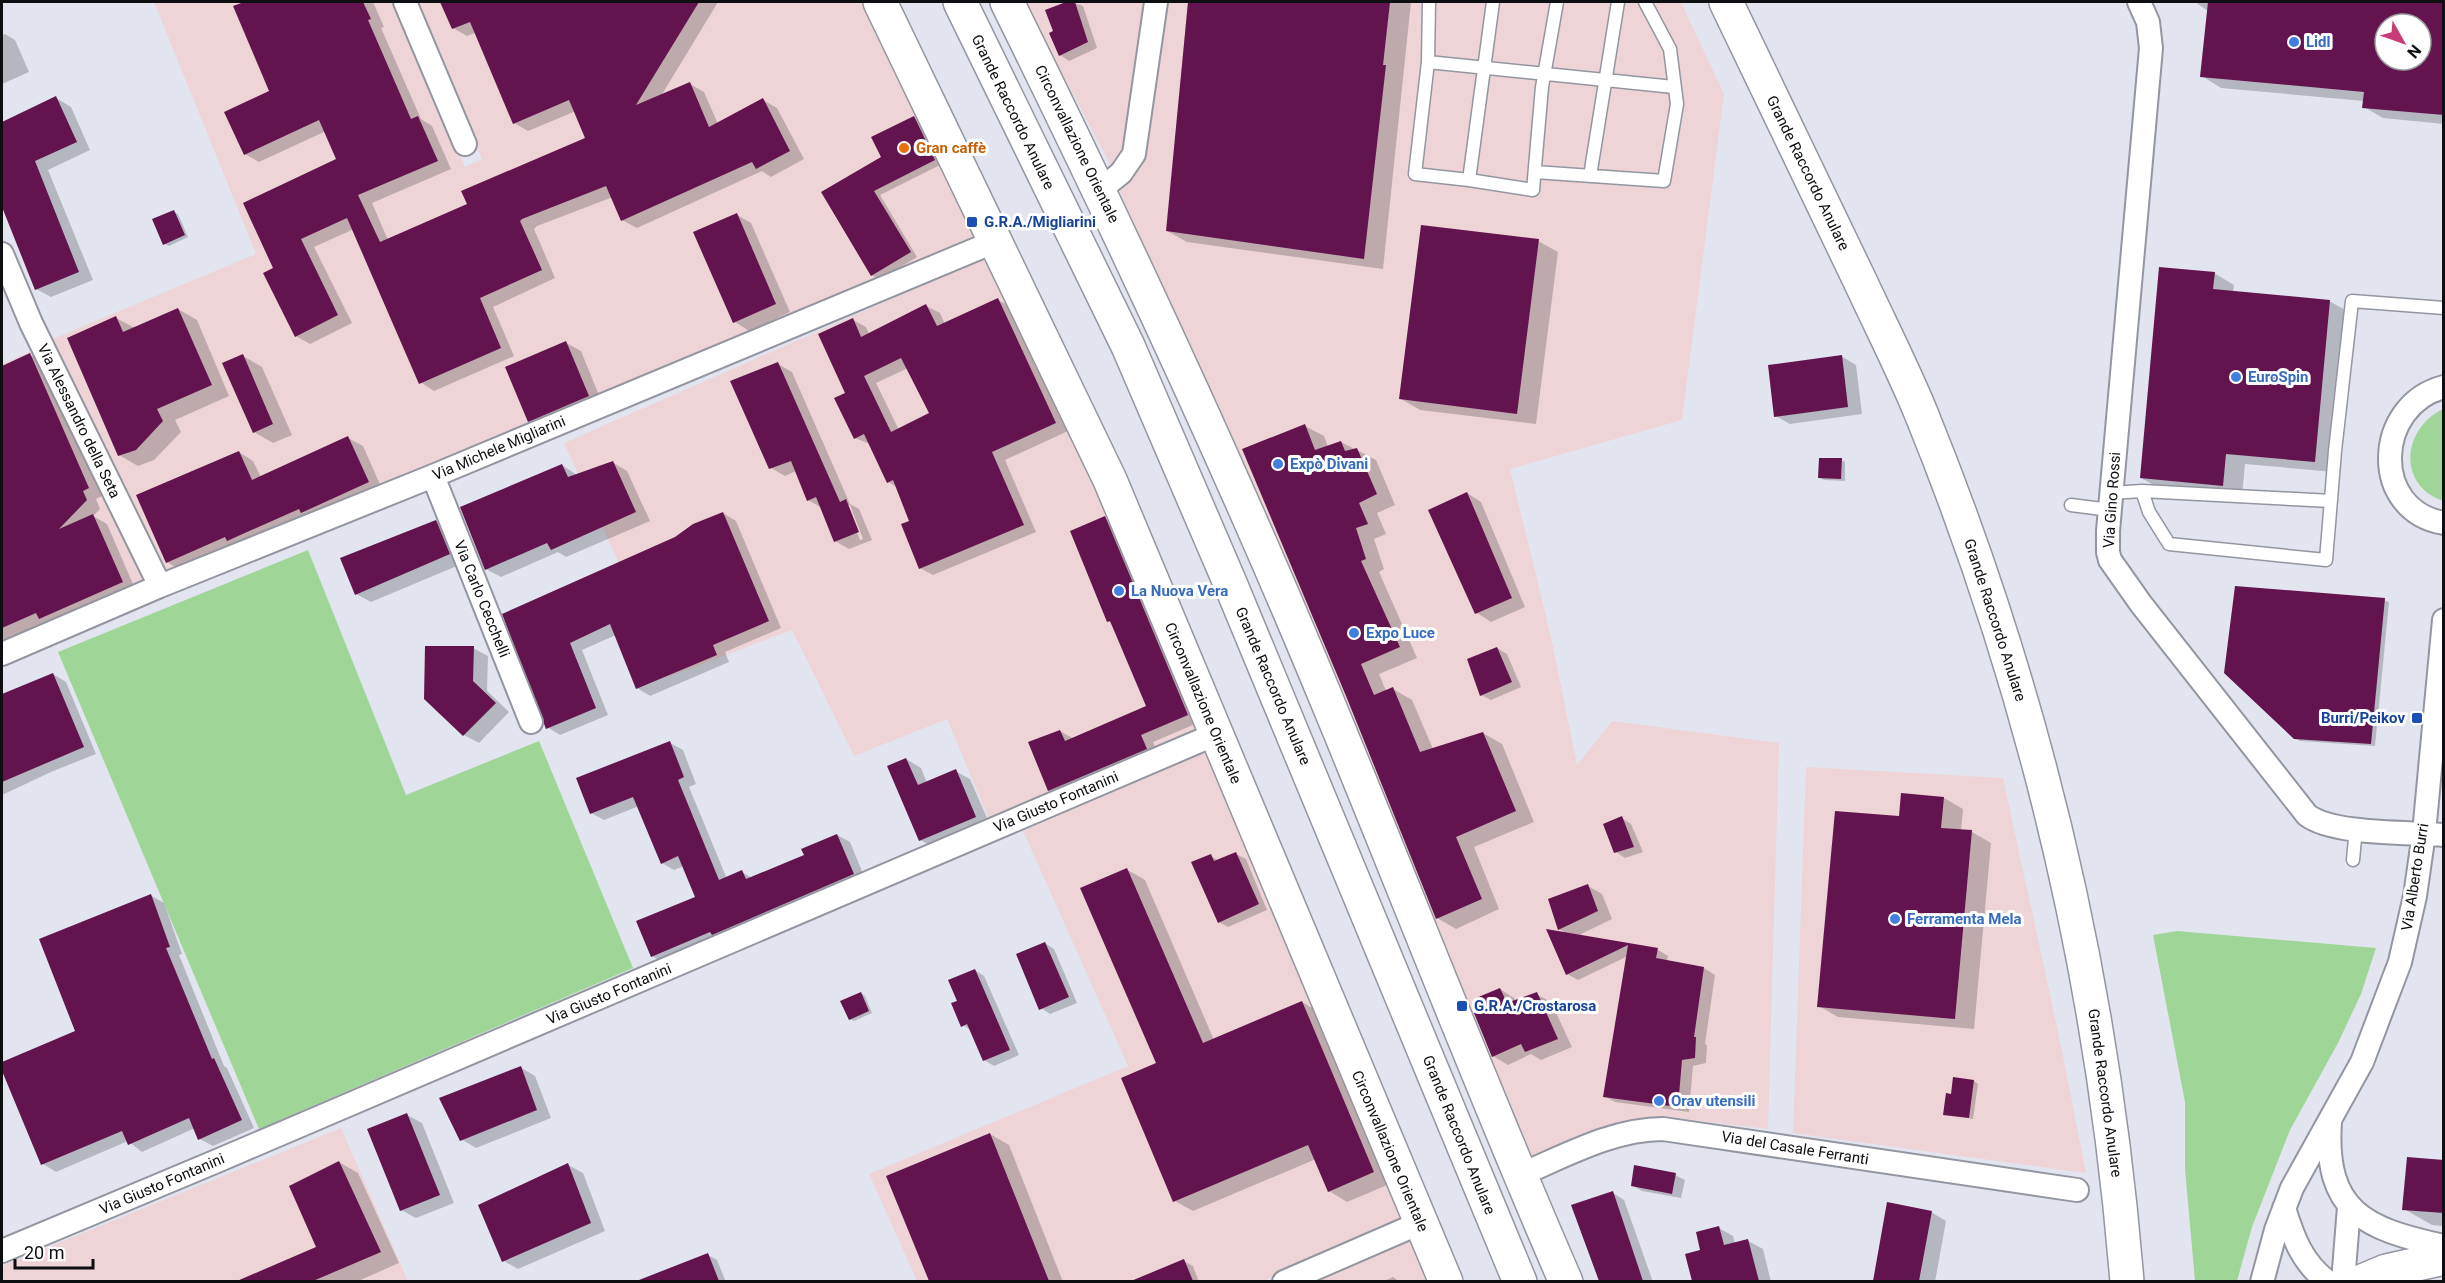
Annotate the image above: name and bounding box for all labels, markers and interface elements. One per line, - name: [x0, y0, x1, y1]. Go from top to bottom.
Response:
- north arrow: [2373, 12, 2433, 72]
- street label: Grande Raccordo Anulare: [968, 32, 1058, 192]
- place label: Lidl: [2306, 33, 2331, 51]
- marker: Lidl: [2287, 35, 2301, 49]
- text: N: [2403, 41, 2425, 62]
- street label: Circonvallazione Orientale: [1031, 62, 1123, 226]
- street label: Grande Raccordo Anulare: [1763, 93, 1853, 253]
- place label: Gran caffè: [916, 139, 986, 157]
- marker: Gran caffè: [897, 141, 911, 155]
- place label: G.R.A./Migliarini: [984, 213, 1096, 231]
- marker: G.R.A./Migliarini: [965, 215, 979, 229]
- street label: Via Alessandro della Seta: [34, 341, 124, 501]
- place label: EuroSpin: [2248, 368, 2309, 386]
- marker: EuroSpin: [2229, 370, 2243, 384]
- street label: Via Michele Migliarini: [430, 412, 568, 484]
- street label: Via Gino Rossi: [2100, 451, 2124, 549]
- place label: Expò Divani: [1290, 455, 1368, 473]
- marker: Expò Divani: [1271, 457, 1285, 471]
- street label: Grande Raccordo Anulare: [1960, 536, 2030, 704]
- street label: Via Carlo Cecchelli: [450, 538, 514, 660]
- place label: La Nuova Vera: [1131, 582, 1228, 600]
- marker: La Nuova Vera: [1112, 584, 1126, 598]
- street label: Grande Raccordo Anulare: [1232, 604, 1315, 768]
- street label: Circonvallazione Orientale: [1161, 620, 1245, 786]
- place label: Expo Luce: [1366, 624, 1435, 642]
- marker: Expo Luce: [1347, 626, 1361, 640]
- place label: Burri/Peikov: [2321, 709, 2405, 727]
- marker: Burri/Peikov: [2410, 711, 2424, 725]
- street label: Via Giusto Fontanini: [991, 768, 1121, 836]
- street label: Via Alberto Burri: [2398, 822, 2432, 932]
- place label: Ferramenta Mela: [1907, 910, 2022, 928]
- marker: Ferramenta Mela: [1888, 912, 1902, 926]
- street label: Via Giusto Fontanini: [544, 960, 674, 1028]
- place label: G.R.A./Crostarosa: [1474, 997, 1596, 1015]
- marker: G.R.A./Crostarosa: [1455, 999, 1469, 1013]
- street label: Grande Raccordo Anulare: [2084, 1008, 2126, 1178]
- street label: Grande Raccordo Anulare: [1419, 1053, 1499, 1217]
- street label: Circonvallazione Orientale: [1348, 1068, 1432, 1234]
- place label: Orav utensili: [1671, 1092, 1755, 1110]
- marker: Orav utensili: [1652, 1094, 1666, 1108]
- street label: Via del Casale Ferranti: [1720, 1127, 1870, 1169]
- street label: Via Giusto Fontanini: [97, 1150, 227, 1218]
- scale bar: [15, 1232, 93, 1270]
- text: 20 m: [24, 1242, 64, 1263]

